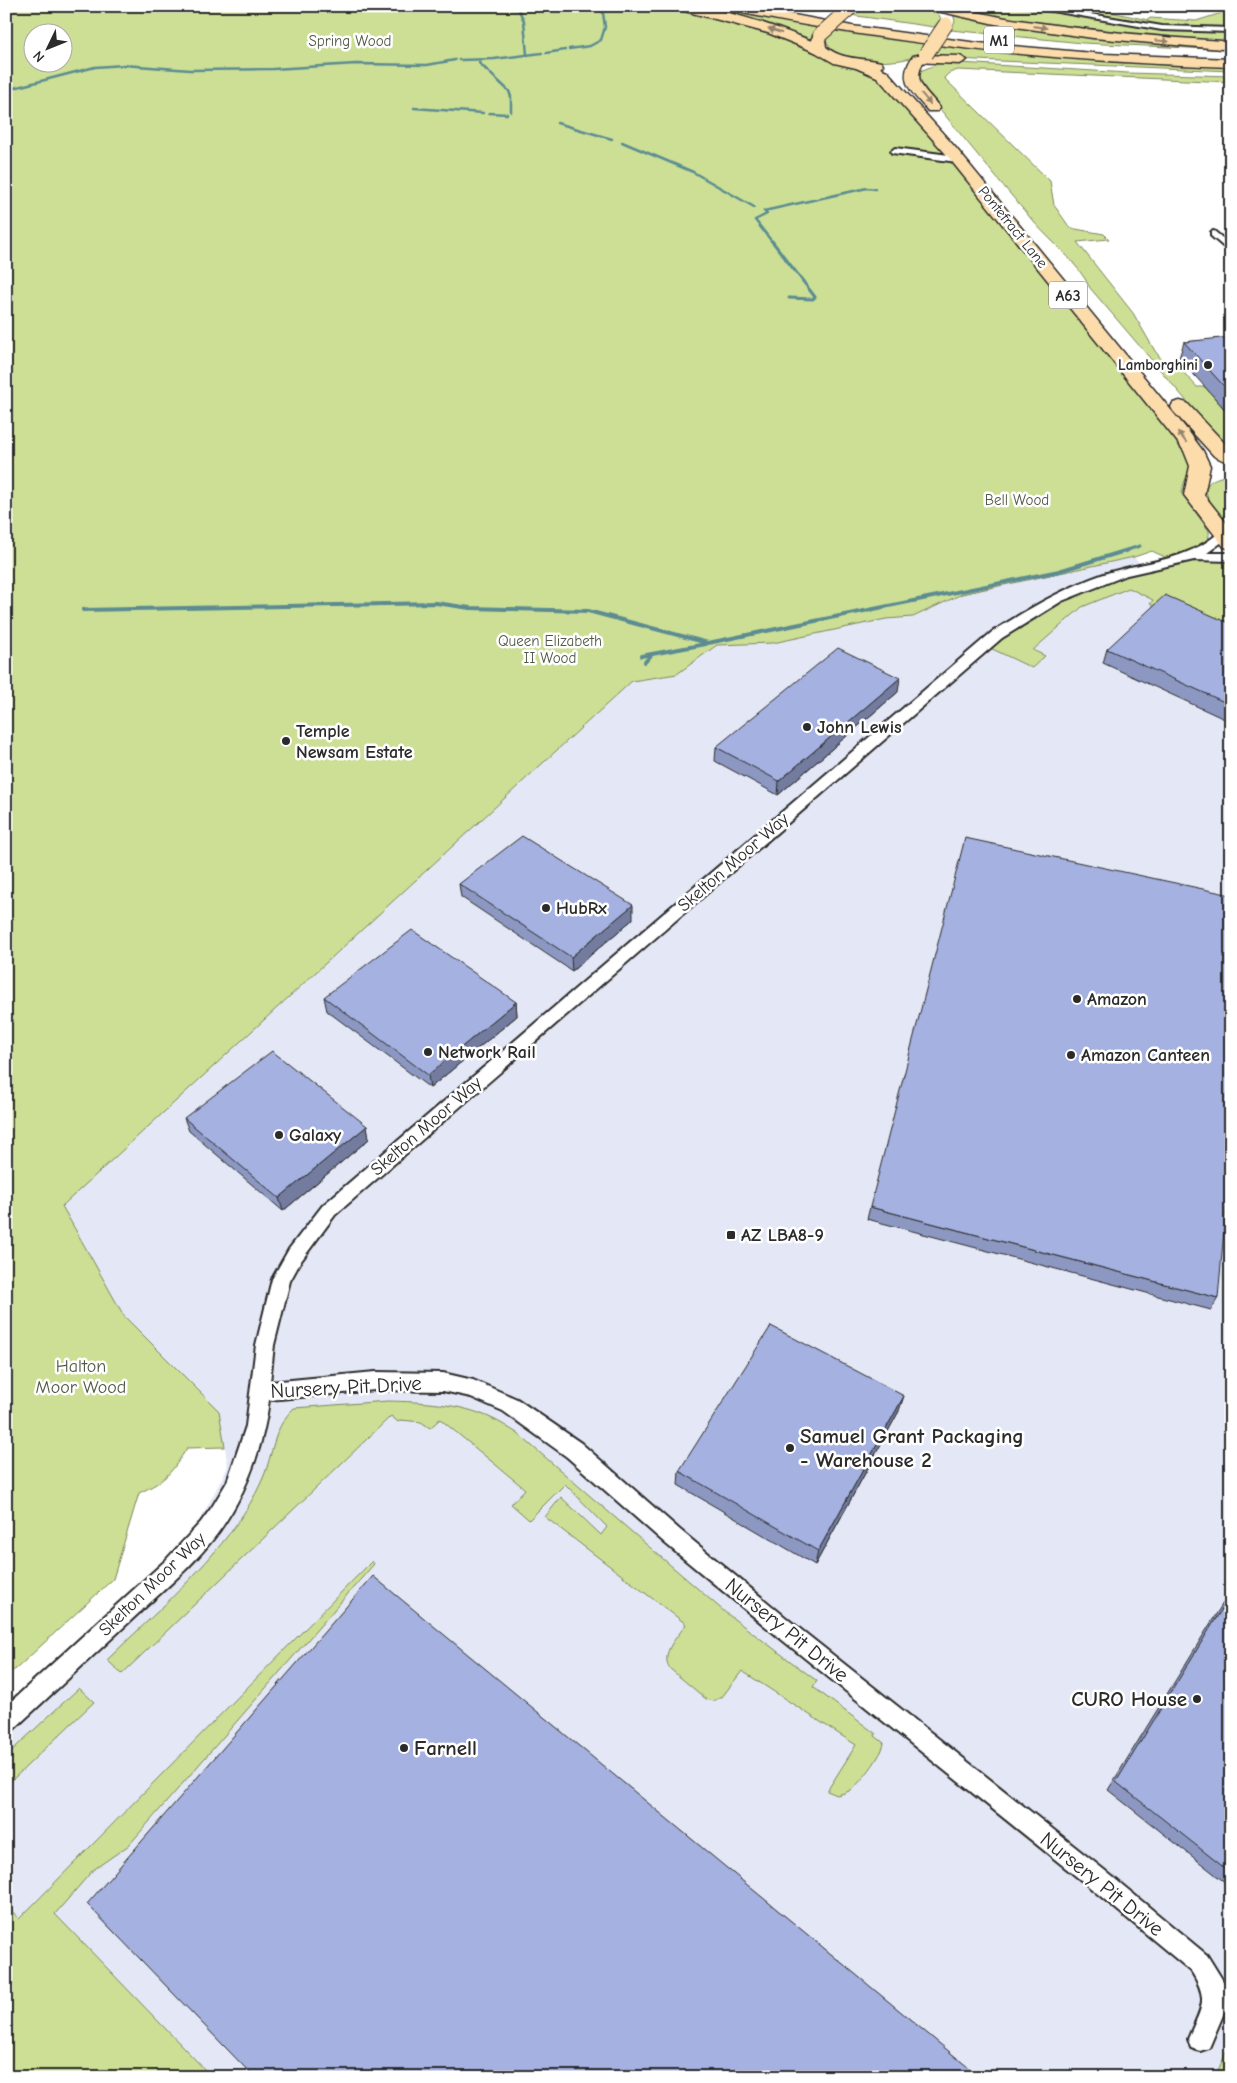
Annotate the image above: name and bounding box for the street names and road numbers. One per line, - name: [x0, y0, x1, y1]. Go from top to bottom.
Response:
- road number: M1: [984, 26, 1014, 54]
- street label: Pontefract Lane: [974, 182, 1052, 272]
- road number: A63: [1049, 282, 1087, 308]
- street label: Skelton Moor Way: [673, 808, 794, 916]
- street label: Skelton Moor Way: [366, 1072, 487, 1180]
- street label: Nursery Pit Drive: [270, 1371, 422, 1403]
- street label: Skelton Moor Way: [95, 1527, 211, 1641]
- street label: Nursery Pit Drive: [721, 1573, 853, 1687]
- street label: Nursery Pit Drive: [1036, 1827, 1168, 1941]

